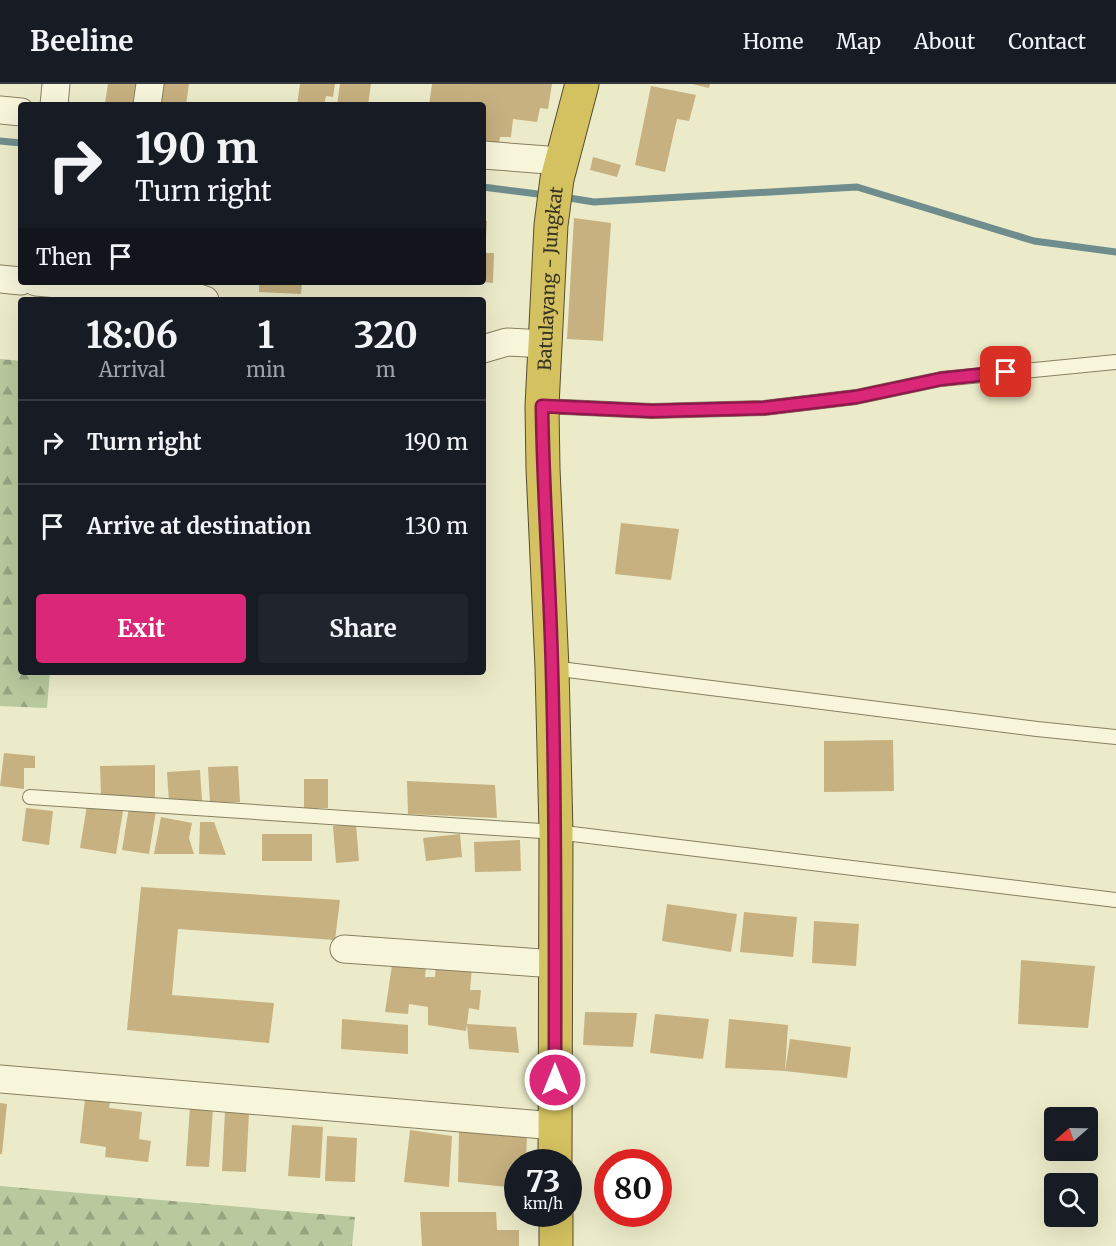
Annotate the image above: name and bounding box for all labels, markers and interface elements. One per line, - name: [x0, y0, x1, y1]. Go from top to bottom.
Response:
- text: Beeline: [30, 23, 133, 59]
- text: Home: [743, 28, 803, 55]
- text: Map: [836, 28, 881, 55]
- text: About: [914, 28, 975, 55]
- text: Contact: [1008, 28, 1086, 55]
- text: 190 m: [135, 122, 258, 174]
- icon: right: [36, 126, 114, 204]
- text: Turn right: [135, 174, 272, 208]
- street label: Batulayang - Jungkat: [532, 185, 567, 371]
- icon: arrive: [104, 240, 137, 273]
- text: Then: [36, 243, 92, 271]
- text: 18:06: [86, 313, 178, 358]
- text: 1: [257, 313, 274, 358]
- text: 320: [354, 313, 418, 358]
- pin: [980, 346, 1031, 397]
- icon: arrive: [989, 355, 1022, 388]
- text: Arrival: [99, 357, 165, 382]
- text: min: [246, 357, 286, 382]
- text: m: [376, 357, 396, 382]
- icon: right: [36, 426, 69, 459]
- text: Turn right: [87, 428, 201, 456]
- text: 190 m: [405, 428, 468, 456]
- icon: arrive: [36, 510, 69, 543]
- text: Arrive at destination: [87, 512, 311, 540]
- text: 130 m: [405, 512, 468, 540]
- button: Exit: [36, 594, 246, 663]
- button: Share: [258, 594, 468, 663]
- position arrow: [523, 1048, 587, 1112]
- north arrow: [1044, 1107, 1098, 1161]
- map controls: [1044, 1107, 1098, 1227]
- speed limit sign: 80: [594, 1149, 672, 1227]
- text: 73: [526, 1162, 560, 1200]
- button: search: [1044, 1173, 1098, 1227]
- text: km/h: [523, 1194, 563, 1213]

